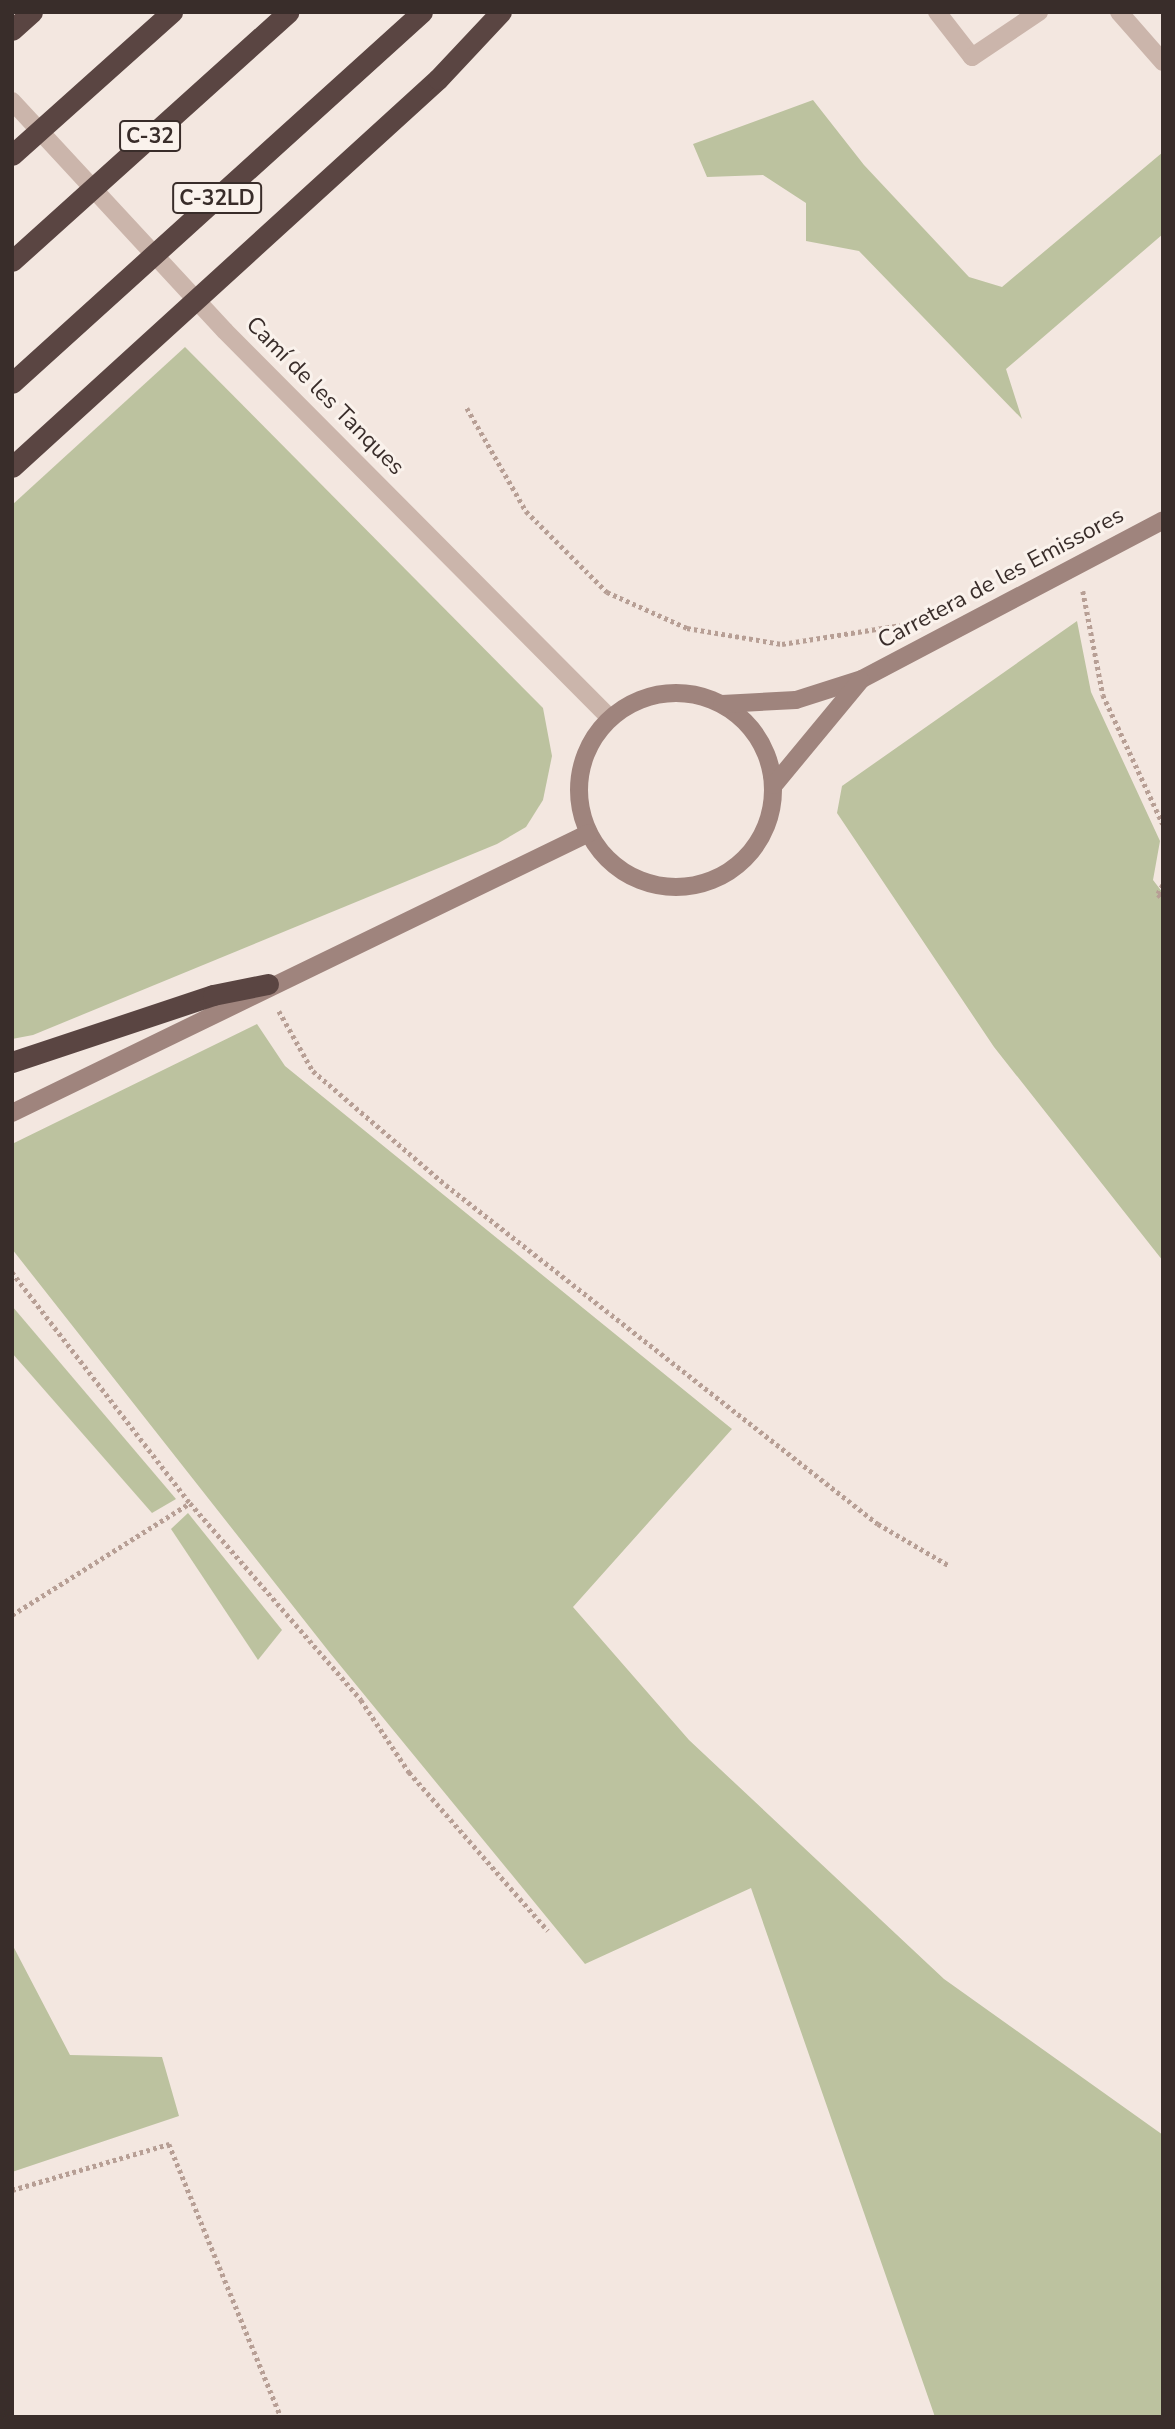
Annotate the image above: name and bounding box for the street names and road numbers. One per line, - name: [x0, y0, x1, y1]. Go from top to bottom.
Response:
- road number: C-32: [118, 118, 182, 154]
- road number: C-32LD: [172, 180, 262, 216]
- street label: Camí de les Tanques: [240, 311, 410, 481]
- street label: Carretera de les Emissores: [873, 501, 1129, 655]

